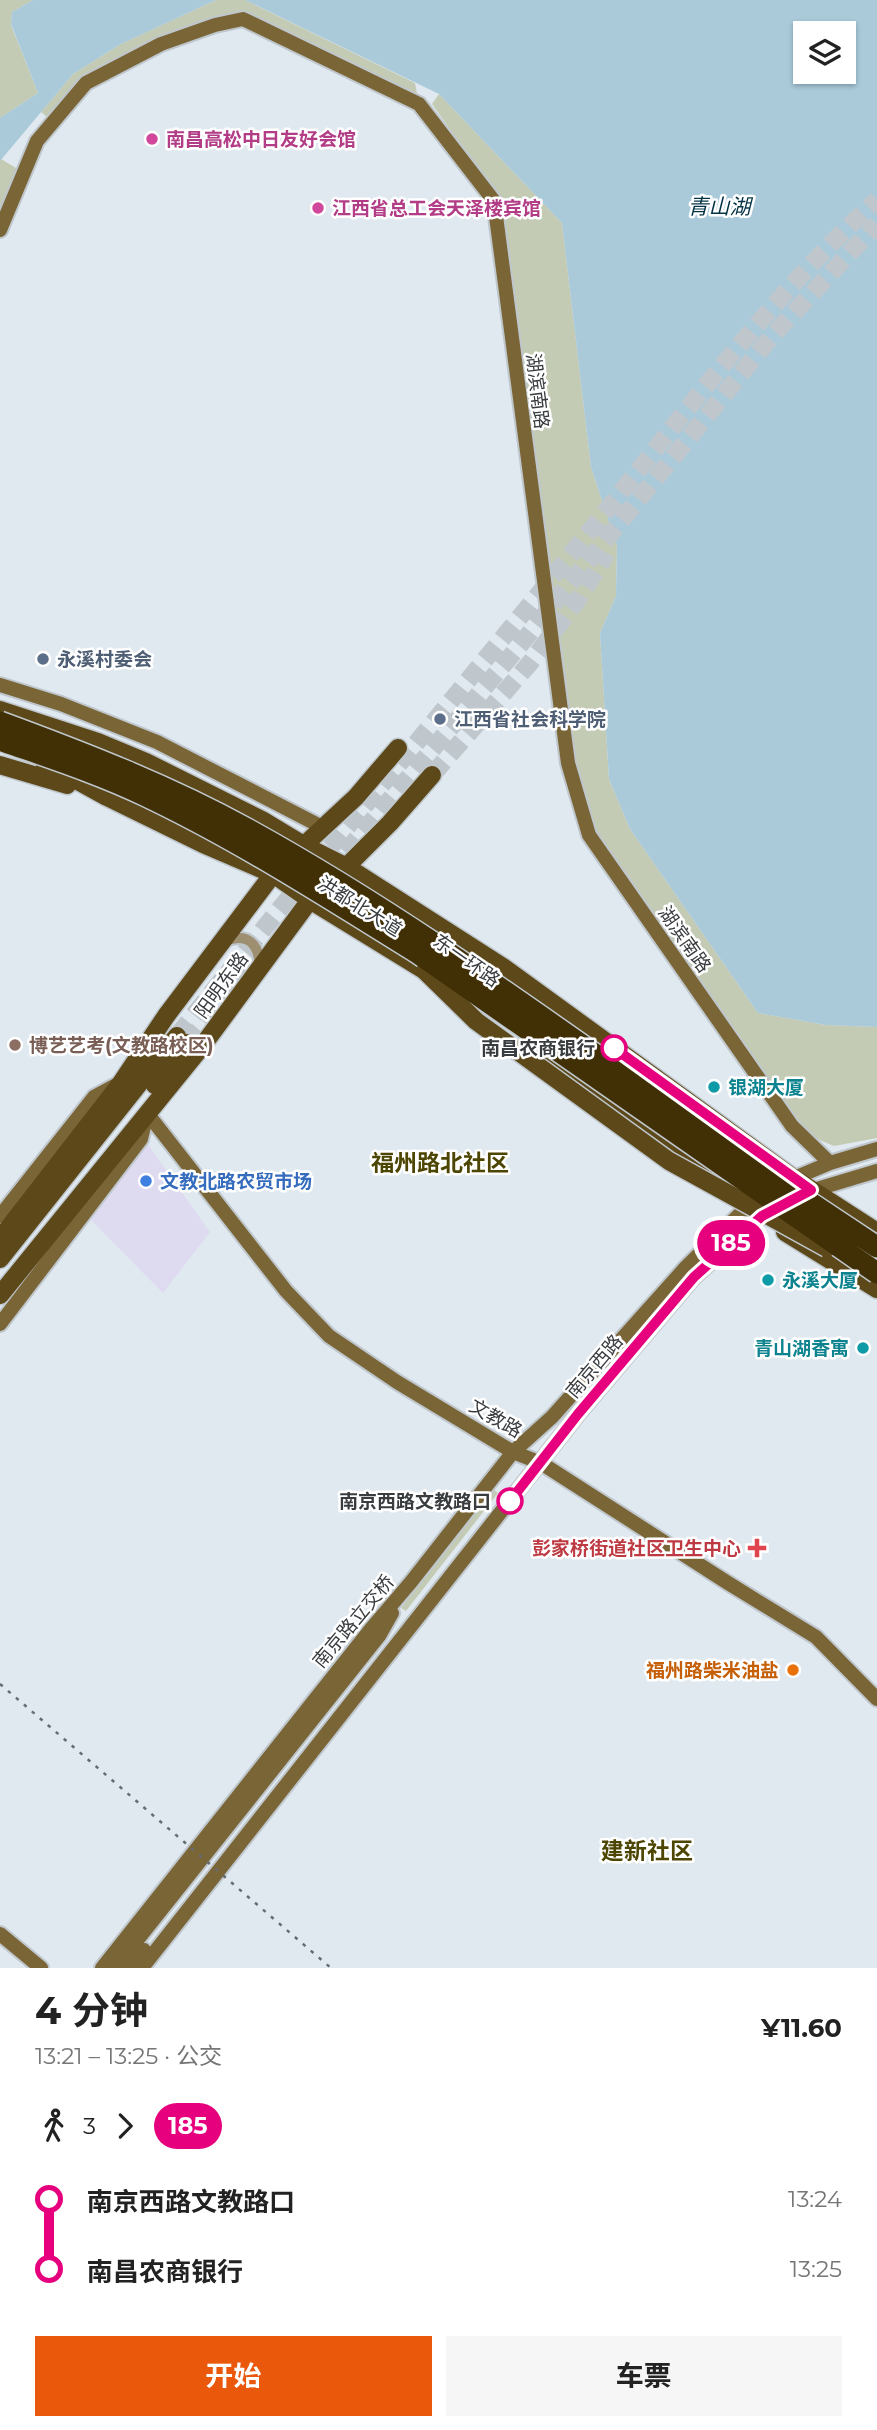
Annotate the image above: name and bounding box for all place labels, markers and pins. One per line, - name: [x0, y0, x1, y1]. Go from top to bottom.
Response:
- place label: 南昌高松中日友好会馆: [166, 128, 356, 151]
- marker: 南昌高松中日友好会馆: [144, 131, 160, 147]
- place label: 江西省总工会天泽楼宾馆: [332, 197, 541, 220]
- marker: 江西省总工会天泽楼宾馆: [310, 200, 326, 216]
- place label: 永溪村委会: [57, 648, 152, 671]
- marker: 永溪村委会: [35, 651, 51, 667]
- place label: 江西省社会科学院: [454, 708, 606, 731]
- marker: 江西省社会科学院: [432, 711, 448, 727]
- place label: 博艺艺考(文教路校区): [29, 1034, 214, 1057]
- marker: 南昌农商银行: [601, 1035, 627, 1061]
- marker: 博艺艺考(文教路校区): [7, 1037, 23, 1053]
- place label: 南昌农商银行: [481, 1037, 595, 1060]
- place label: 银湖大厦: [728, 1076, 804, 1099]
- marker: 银湖大厦: [706, 1079, 722, 1095]
- place label: 文教北路农贸市场: [160, 1170, 312, 1193]
- marker: 文教北路农贸市场: [138, 1173, 154, 1189]
- place label: 永溪大厦: [782, 1269, 858, 1292]
- marker: 永溪大厦: [760, 1272, 776, 1288]
- place label: 青山湖香寓: [754, 1337, 849, 1360]
- marker: 青山湖香寓: [855, 1340, 871, 1356]
- marker: 南京西路文教路口: [497, 1488, 523, 1514]
- place label: 南京西路文教路口: [339, 1490, 491, 1513]
- place label: 彭家桥街道社区卫生中心: [532, 1537, 741, 1560]
- marker: 彭家桥街道社区卫生中心: [747, 1538, 767, 1558]
- place label: 福州路柴米油盐: [646, 1659, 779, 1682]
- marker: 福州路柴米油盐: [785, 1662, 801, 1678]

